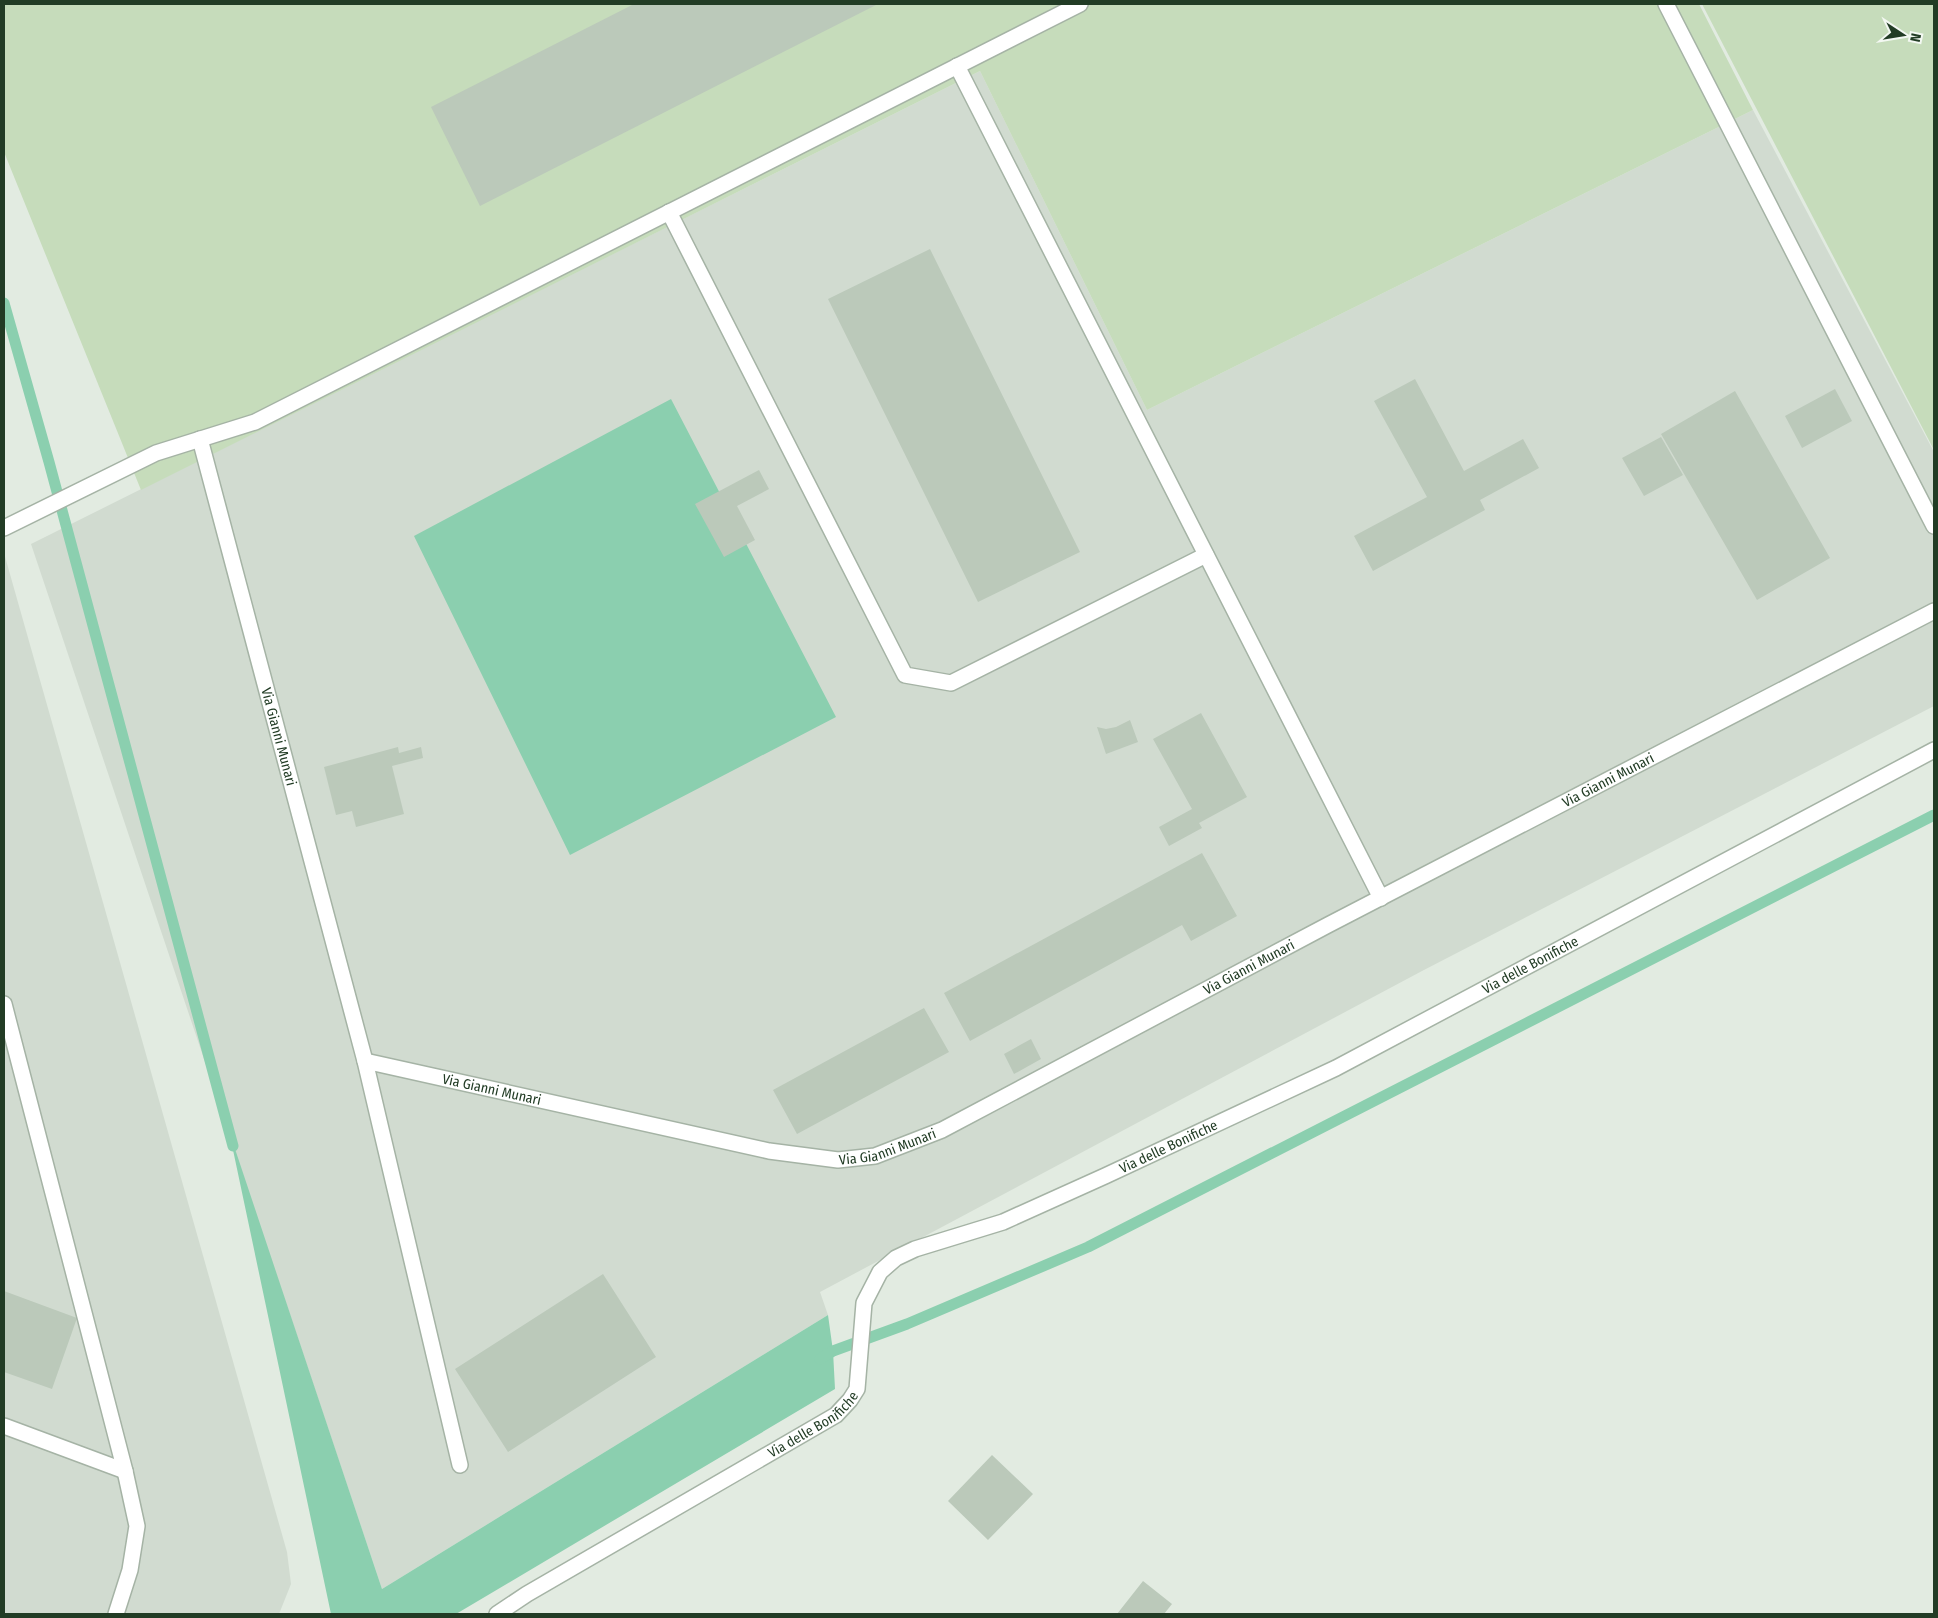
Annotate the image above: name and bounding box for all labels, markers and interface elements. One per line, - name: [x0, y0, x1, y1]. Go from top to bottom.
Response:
- north arrow: [1878, 10, 1928, 60]
- text: N: [1906, 32, 1924, 43]
- street label: Via Gianni Munari: [258, 686, 300, 788]
- street label: Via Gianni Munari: [1559, 749, 1657, 811]
- street label: Via delle Bonifiche: [1479, 932, 1581, 997]
- street label: Via Gianni Munari: [1200, 936, 1297, 998]
- street label: Via Gianni Munari: [441, 1070, 543, 1109]
- street label: Via delle Bonifiche: [1116, 1116, 1220, 1177]
- street label: Via Gianni Munari: [838, 1125, 938, 1168]
- street label: Via delle Bonifiche: [765, 1388, 862, 1461]

